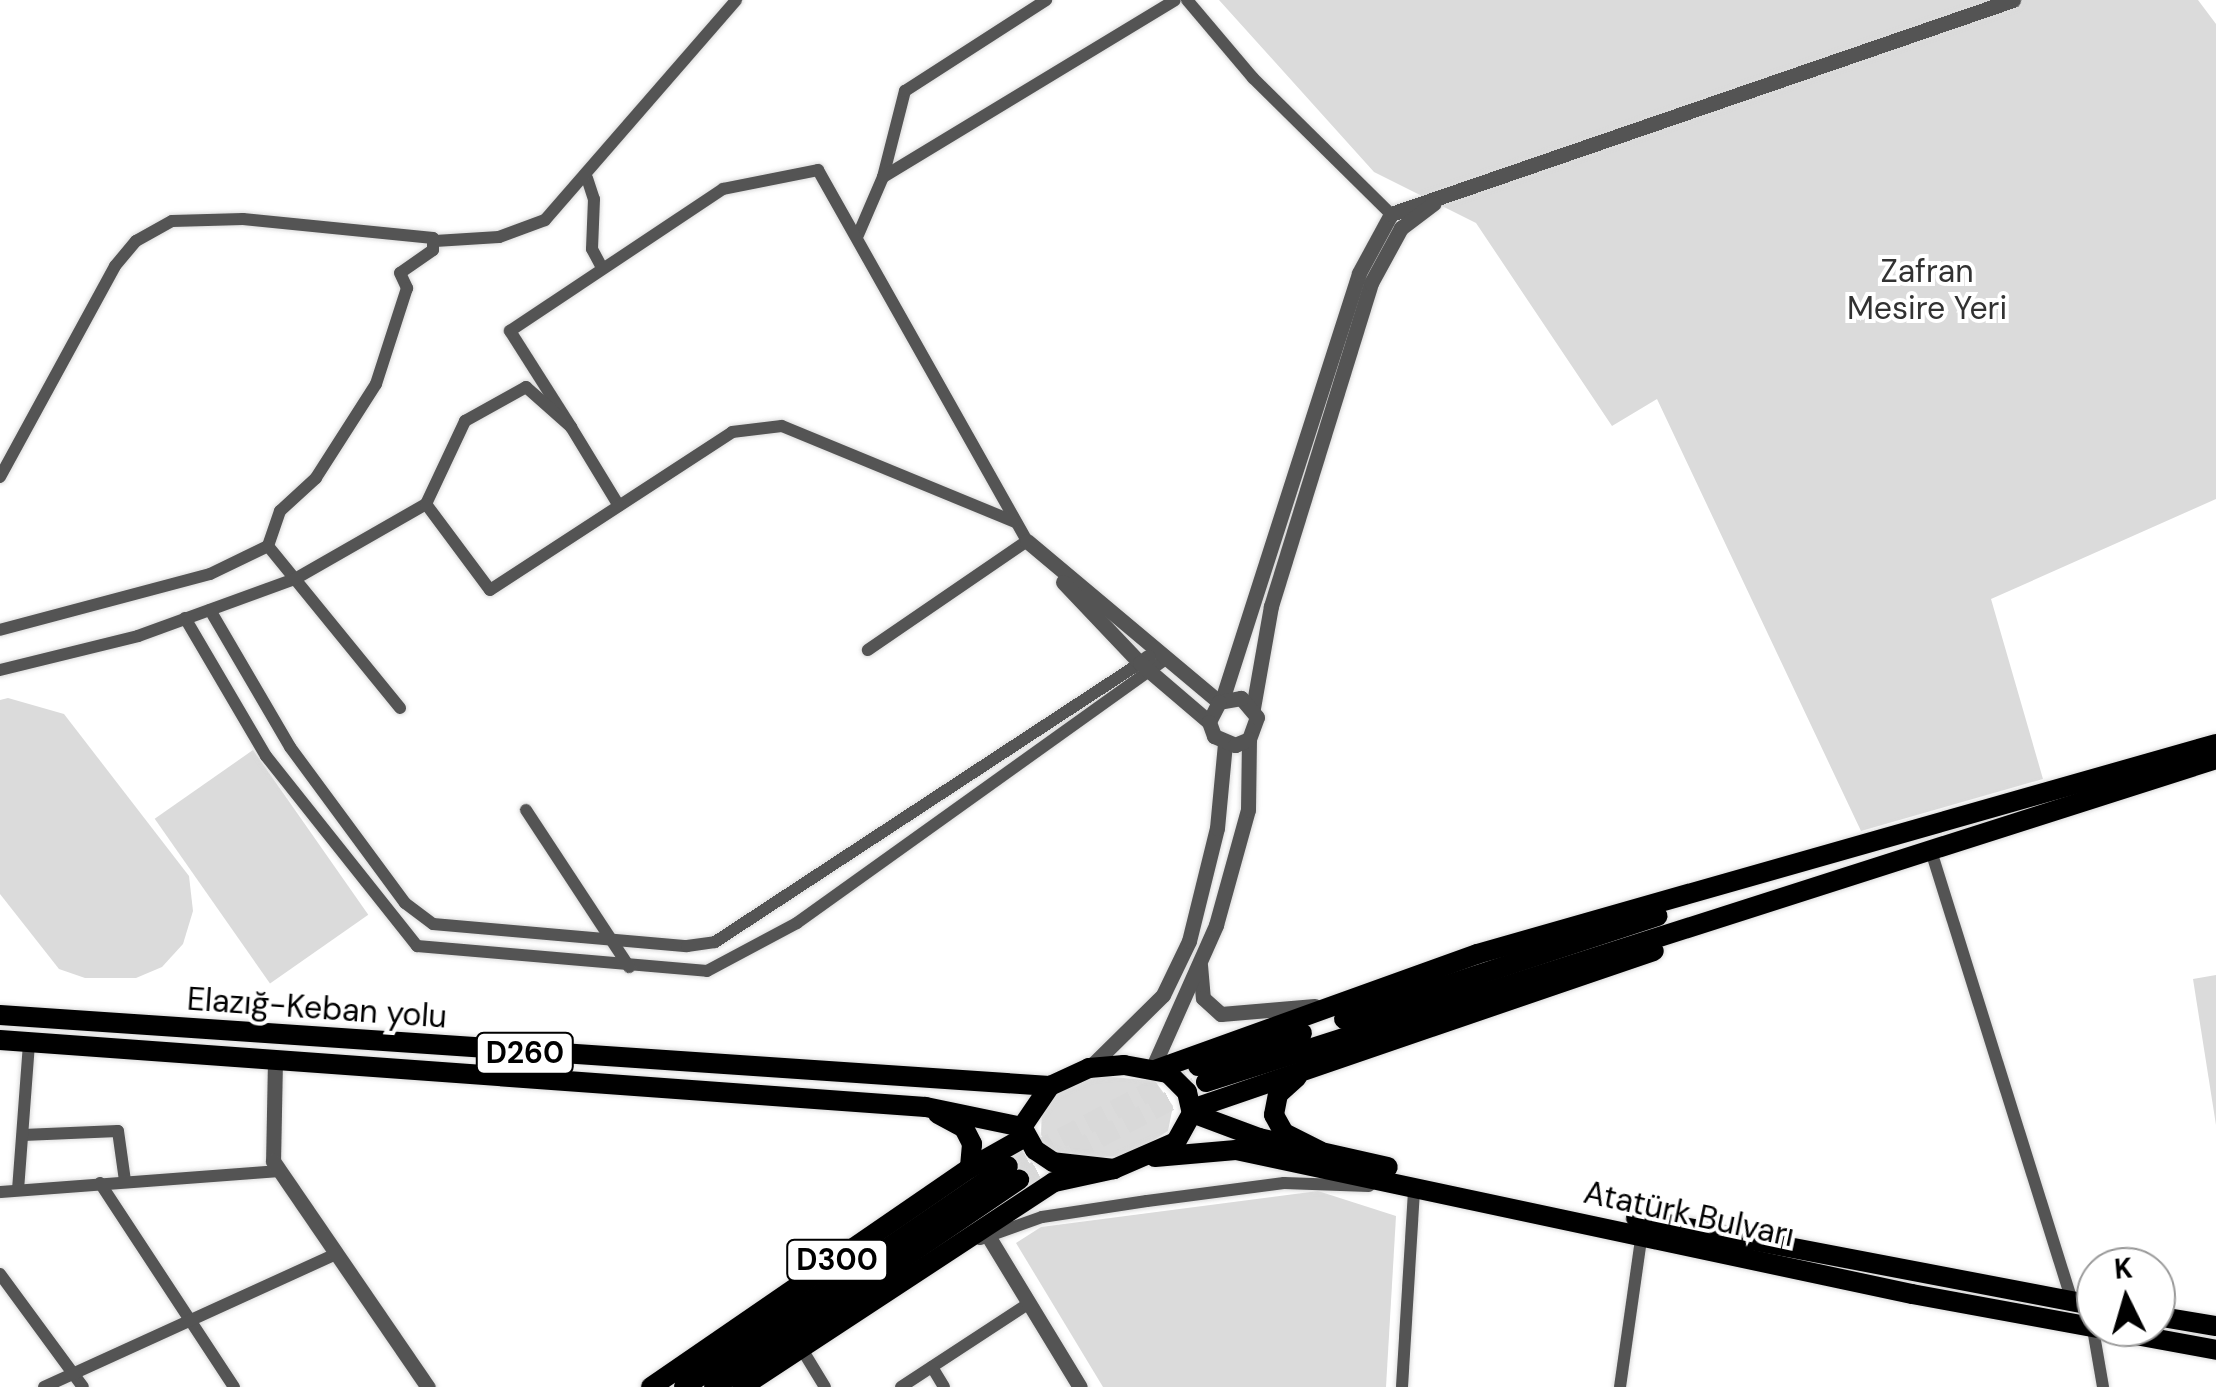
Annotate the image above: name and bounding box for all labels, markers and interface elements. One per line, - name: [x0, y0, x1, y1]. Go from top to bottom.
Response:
- park label: Zafran Mesire Yeri: [1847, 253, 2007, 328]
- street label: Elazığ-Keban yolu: [186, 980, 448, 1036]
- road number: D260: [475, 1028, 575, 1078]
- street label: Atatürk Bulvarı: [1580, 1173, 1798, 1255]
- road number: D300: [784, 1235, 890, 1285]
- north arrow: [2076, 1247, 2176, 1347]
- text: K: [2113, 1249, 2134, 1288]

